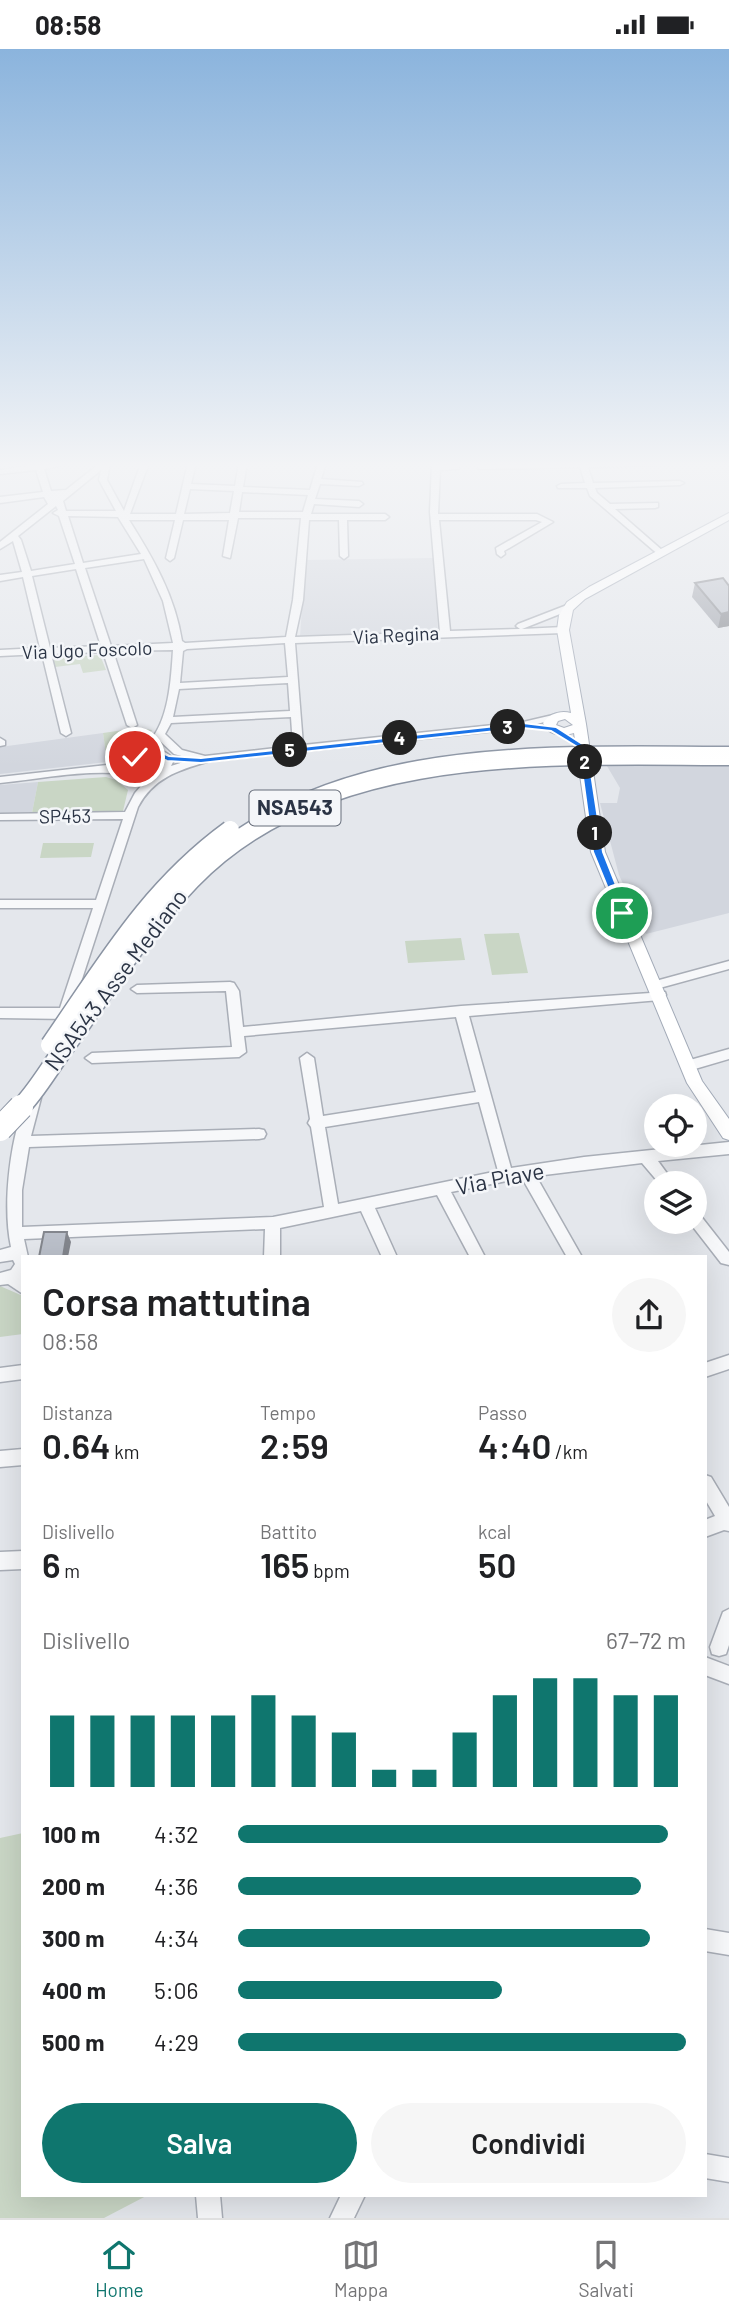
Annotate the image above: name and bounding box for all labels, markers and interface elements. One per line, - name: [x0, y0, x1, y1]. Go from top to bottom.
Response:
- text: 08:58: [35, 9, 101, 40]
- street label: Via Regina: [352, 621, 440, 648]
- street label: Via Ugo Foscolo: [21, 636, 153, 663]
- pin: 3: [490, 709, 526, 745]
- text: 3: [502, 715, 513, 738]
- pin: 4: [382, 721, 418, 755]
- text: 4: [394, 726, 405, 749]
- pin: [105, 727, 165, 787]
- pin: 5: [272, 733, 308, 767]
- icon: check: [116, 738, 154, 776]
- text: 5: [284, 738, 295, 761]
- pin: 2: [568, 745, 602, 779]
- text: 2: [579, 750, 590, 773]
- road number: NSA543: [250, 791, 340, 825]
- street label: SP453: [39, 804, 91, 827]
- pin: 1: [578, 815, 612, 851]
- text: 1: [591, 821, 598, 844]
- street label: NSA543 Asse Mediano: [38, 883, 193, 1076]
- pin: [592, 883, 652, 943]
- icon: arrive: [603, 894, 641, 932]
- map controls: [644, 1094, 707, 1234]
- button: locate: [644, 1094, 707, 1157]
- street label: Via Piave: [453, 1156, 546, 1200]
- button: layers: [644, 1171, 707, 1234]
- text: Corsa mattutina: [42, 1278, 311, 1324]
- button: share: [612, 1278, 686, 1352]
- text: 08:58: [42, 1327, 99, 1355]
- text: Distanza: [42, 1401, 113, 1424]
- text: Tempo: [260, 1401, 316, 1424]
- text: Passo: [478, 1401, 527, 1424]
- text: 0.64: [42, 1424, 110, 1466]
- text: 2:59: [260, 1424, 329, 1466]
- text: 4:40: [478, 1424, 551, 1466]
- text: km: [110, 1440, 139, 1463]
- text: /km: [551, 1440, 588, 1463]
- text: Dislivello: [42, 1520, 115, 1543]
- text: Battito: [260, 1520, 317, 1543]
- text: kcal: [478, 1520, 511, 1543]
- text: 6: [42, 1543, 61, 1585]
- text: 165: [260, 1543, 309, 1585]
- text: 50: [478, 1543, 516, 1585]
- text: m: [61, 1559, 80, 1582]
- text: bpm: [309, 1559, 350, 1582]
- text: Dislivello: [42, 1626, 130, 1654]
- text: 67–72 m: [606, 1626, 686, 1654]
- text: 100 m: [42, 1820, 100, 1848]
- text: 4:32: [154, 1820, 199, 1848]
- text: 200 m: [42, 1872, 105, 1900]
- text: 4:36: [154, 1872, 198, 1900]
- text: 300 m: [42, 1924, 104, 1952]
- text: 4:34: [154, 1924, 199, 1952]
- text: 400 m: [42, 1976, 106, 2004]
- text: 5:06: [154, 1976, 198, 2004]
- text: 500 m: [42, 2028, 104, 2056]
- text: 4:29: [154, 2028, 199, 2056]
- button: Salva: [42, 2103, 357, 2183]
- button: Condividi: [371, 2103, 686, 2183]
- tab: Home: [95, 2236, 144, 2301]
- tab: Mappa: [334, 2236, 388, 2301]
- tab: Salvati: [578, 2236, 634, 2301]

